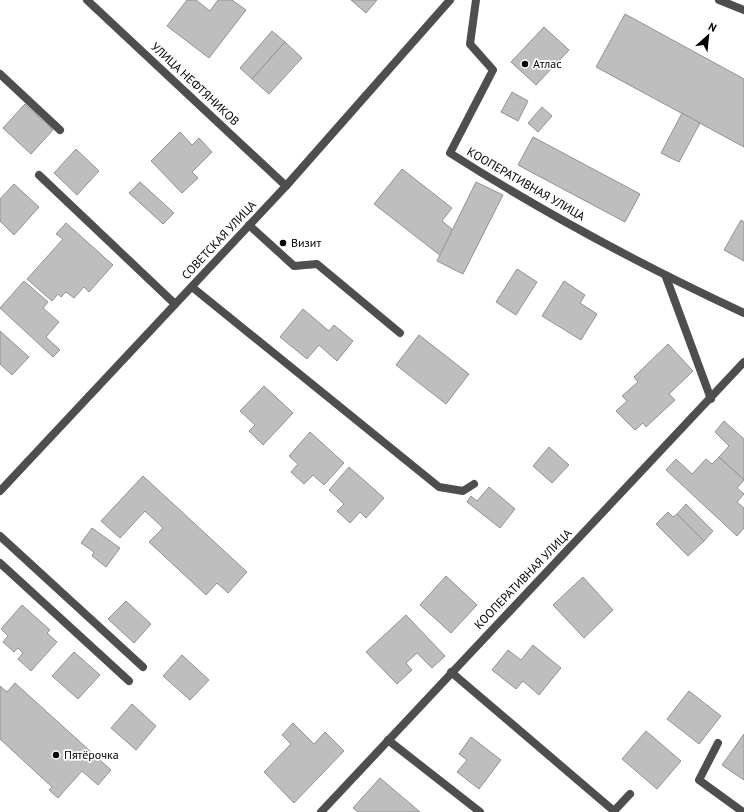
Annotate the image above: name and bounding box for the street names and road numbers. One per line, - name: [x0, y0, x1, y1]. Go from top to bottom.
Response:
- street label: УЛИЦА НЕФТЯНИКОВ: [148, 39, 243, 128]
- street label: КООПЕРАТИВНАЯ УЛИЦА: [465, 144, 588, 224]
- street label: СОВЕТСКАЯ УЛИЦА: [178, 197, 259, 282]
- street label: КООПЕРАТИВНАЯ УЛИЦА: [471, 525, 575, 632]

